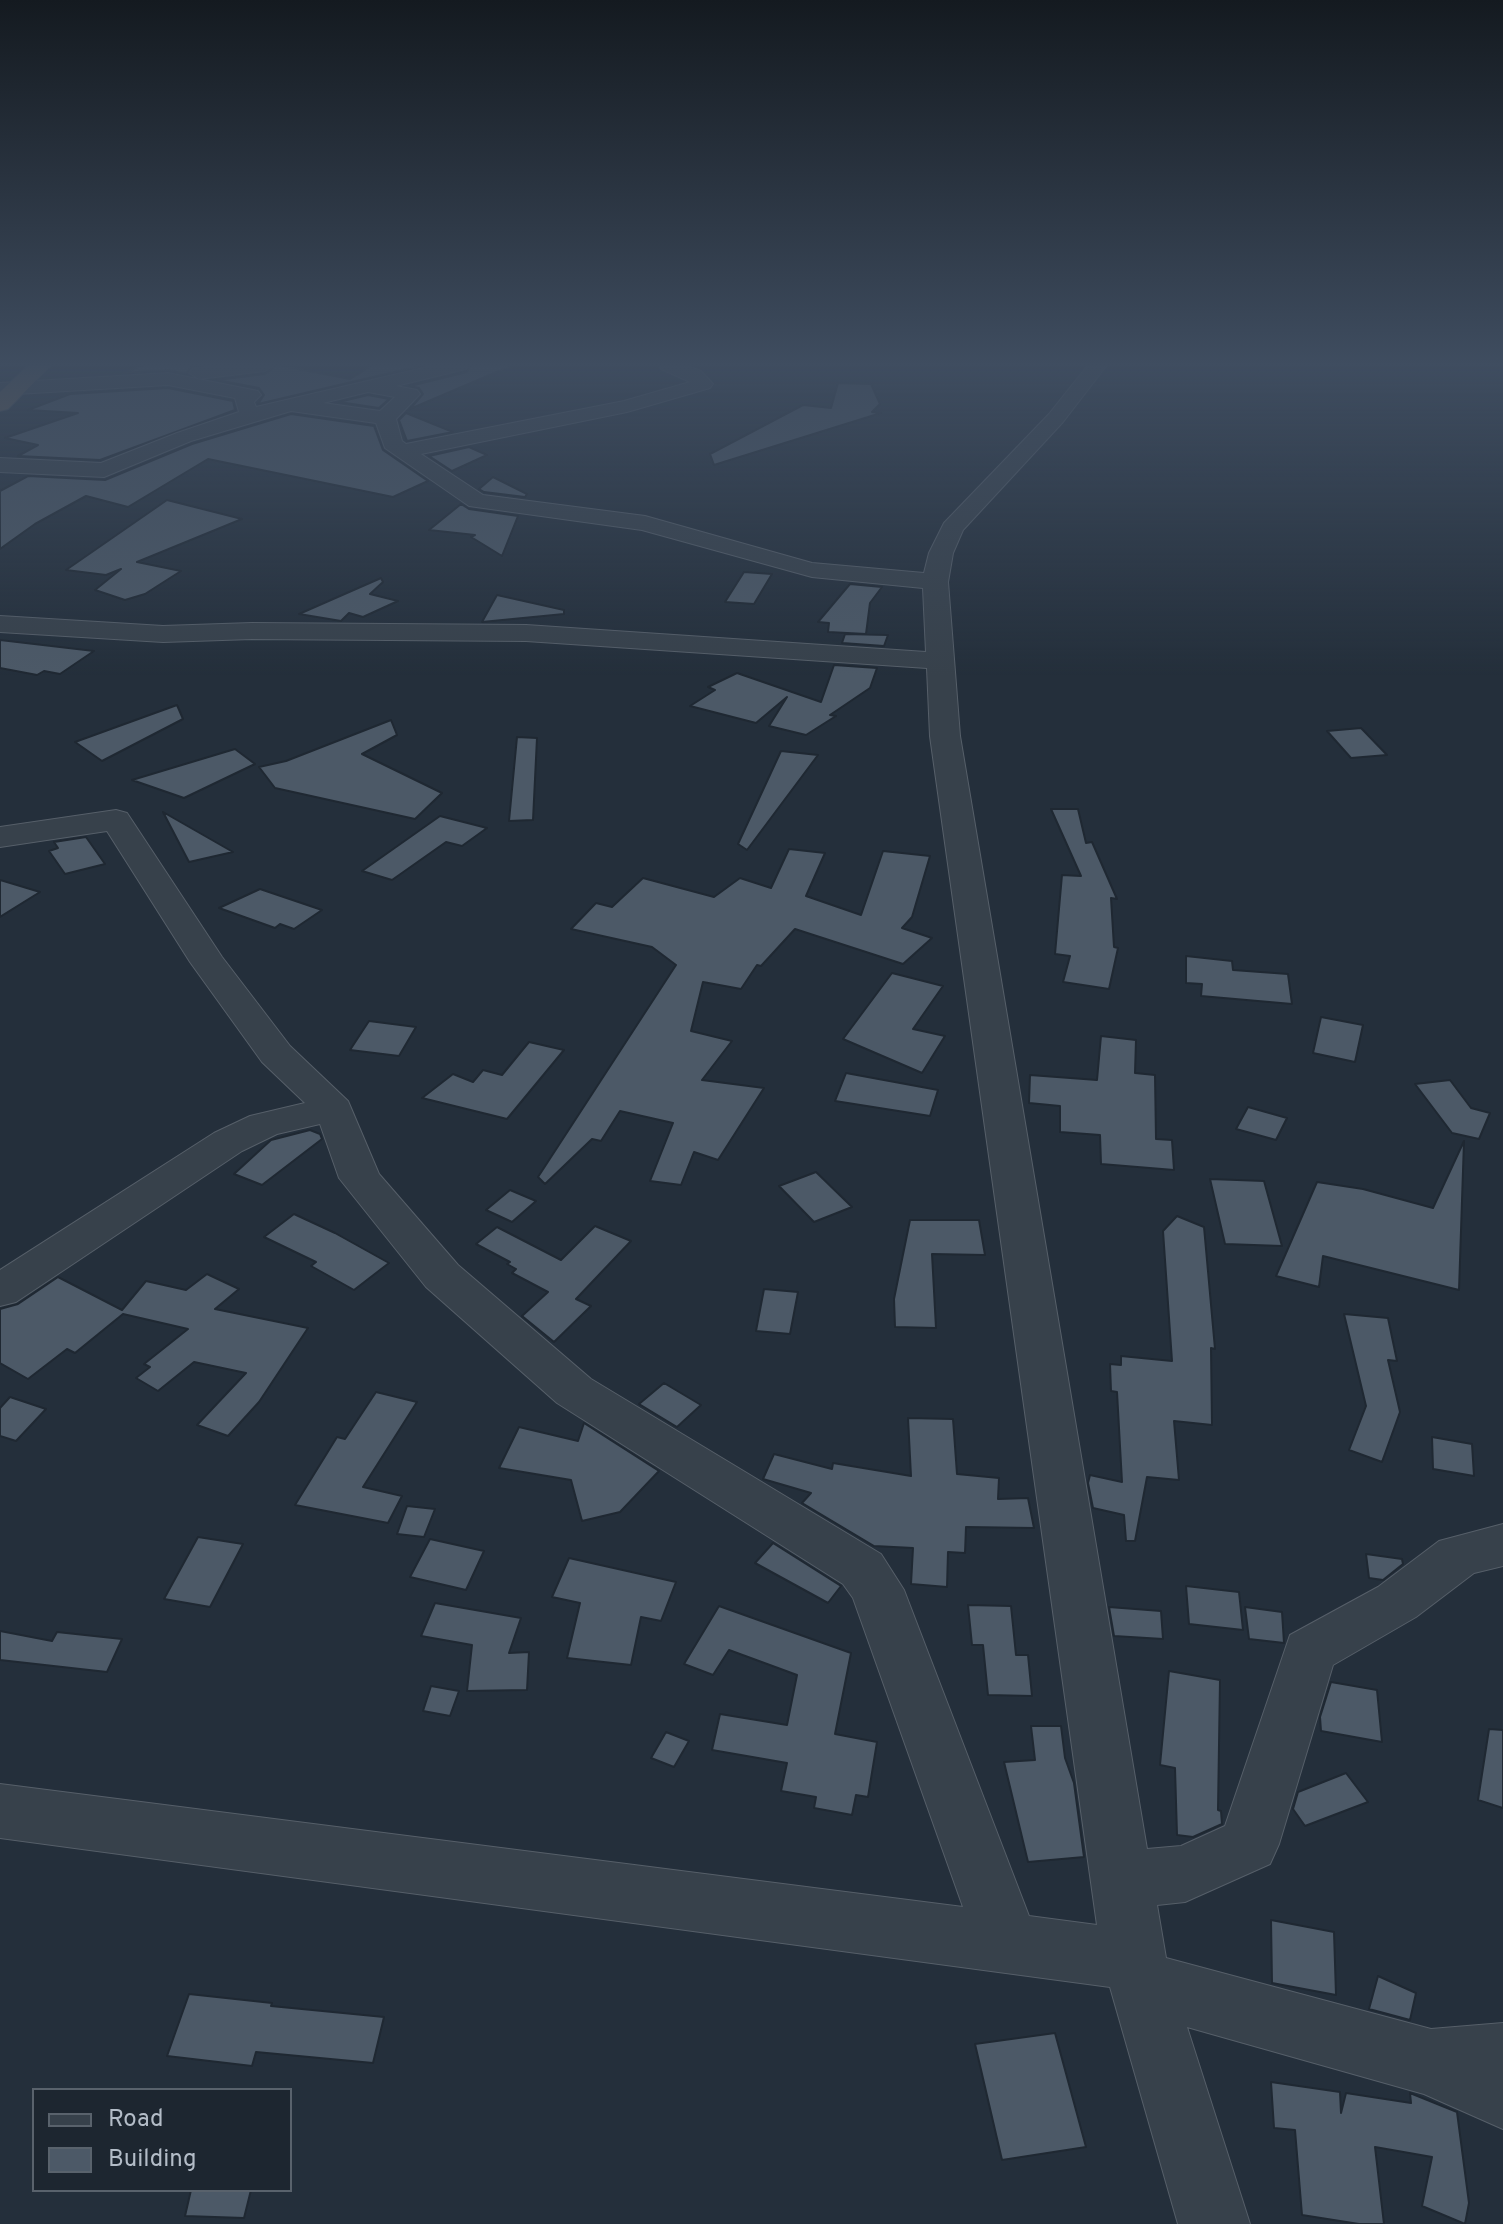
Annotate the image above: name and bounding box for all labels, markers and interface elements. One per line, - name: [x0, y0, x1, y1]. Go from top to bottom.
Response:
- legend: [32, 2088, 292, 2192]
- text: Road: [108, 2105, 164, 2135]
- text: Building: [108, 2145, 197, 2175]

